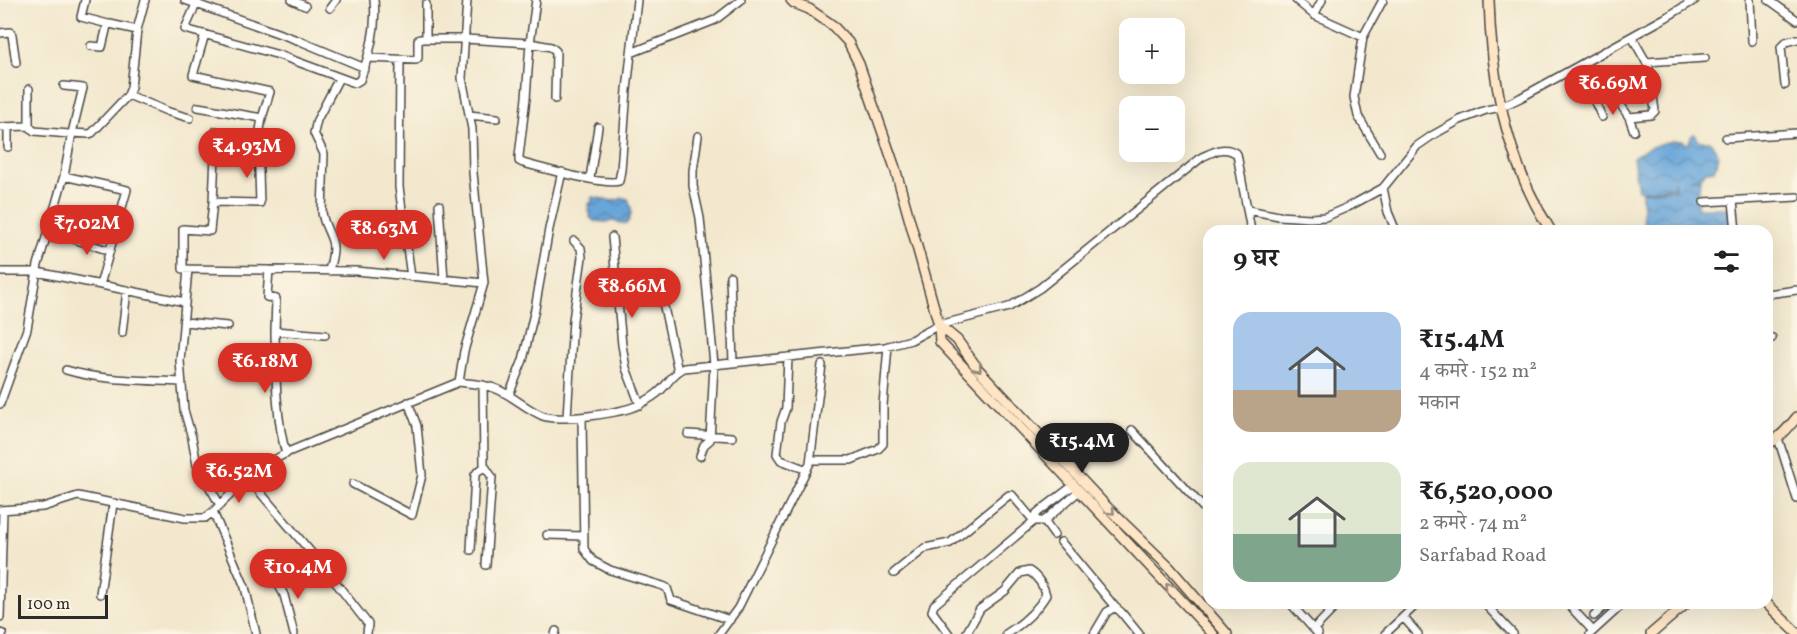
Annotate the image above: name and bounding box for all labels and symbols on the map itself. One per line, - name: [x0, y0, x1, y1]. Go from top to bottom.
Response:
- pin: ₹6.69M: [1564, 65, 1662, 116]
- pin: ₹4.93M: [198, 128, 296, 179]
- pin: ₹7.02M: [38, 205, 136, 256]
- pin: ₹8.63M: [335, 210, 433, 261]
- pin: ₹8.66M: [583, 268, 681, 319]
- pin: ₹6.18M: [216, 343, 314, 394]
- one-way arrow: [971, 361, 982, 372]
- pin: ₹15.4M: [1033, 423, 1131, 474]
- pin: ₹6.52M: [190, 453, 288, 504]
- one-way arrow: [1104, 503, 1115, 514]
- pin: ₹10.4M: [249, 549, 347, 600]
- one-way arrow: [1166, 584, 1177, 595]
- scale bar: [18, 592, 108, 620]

